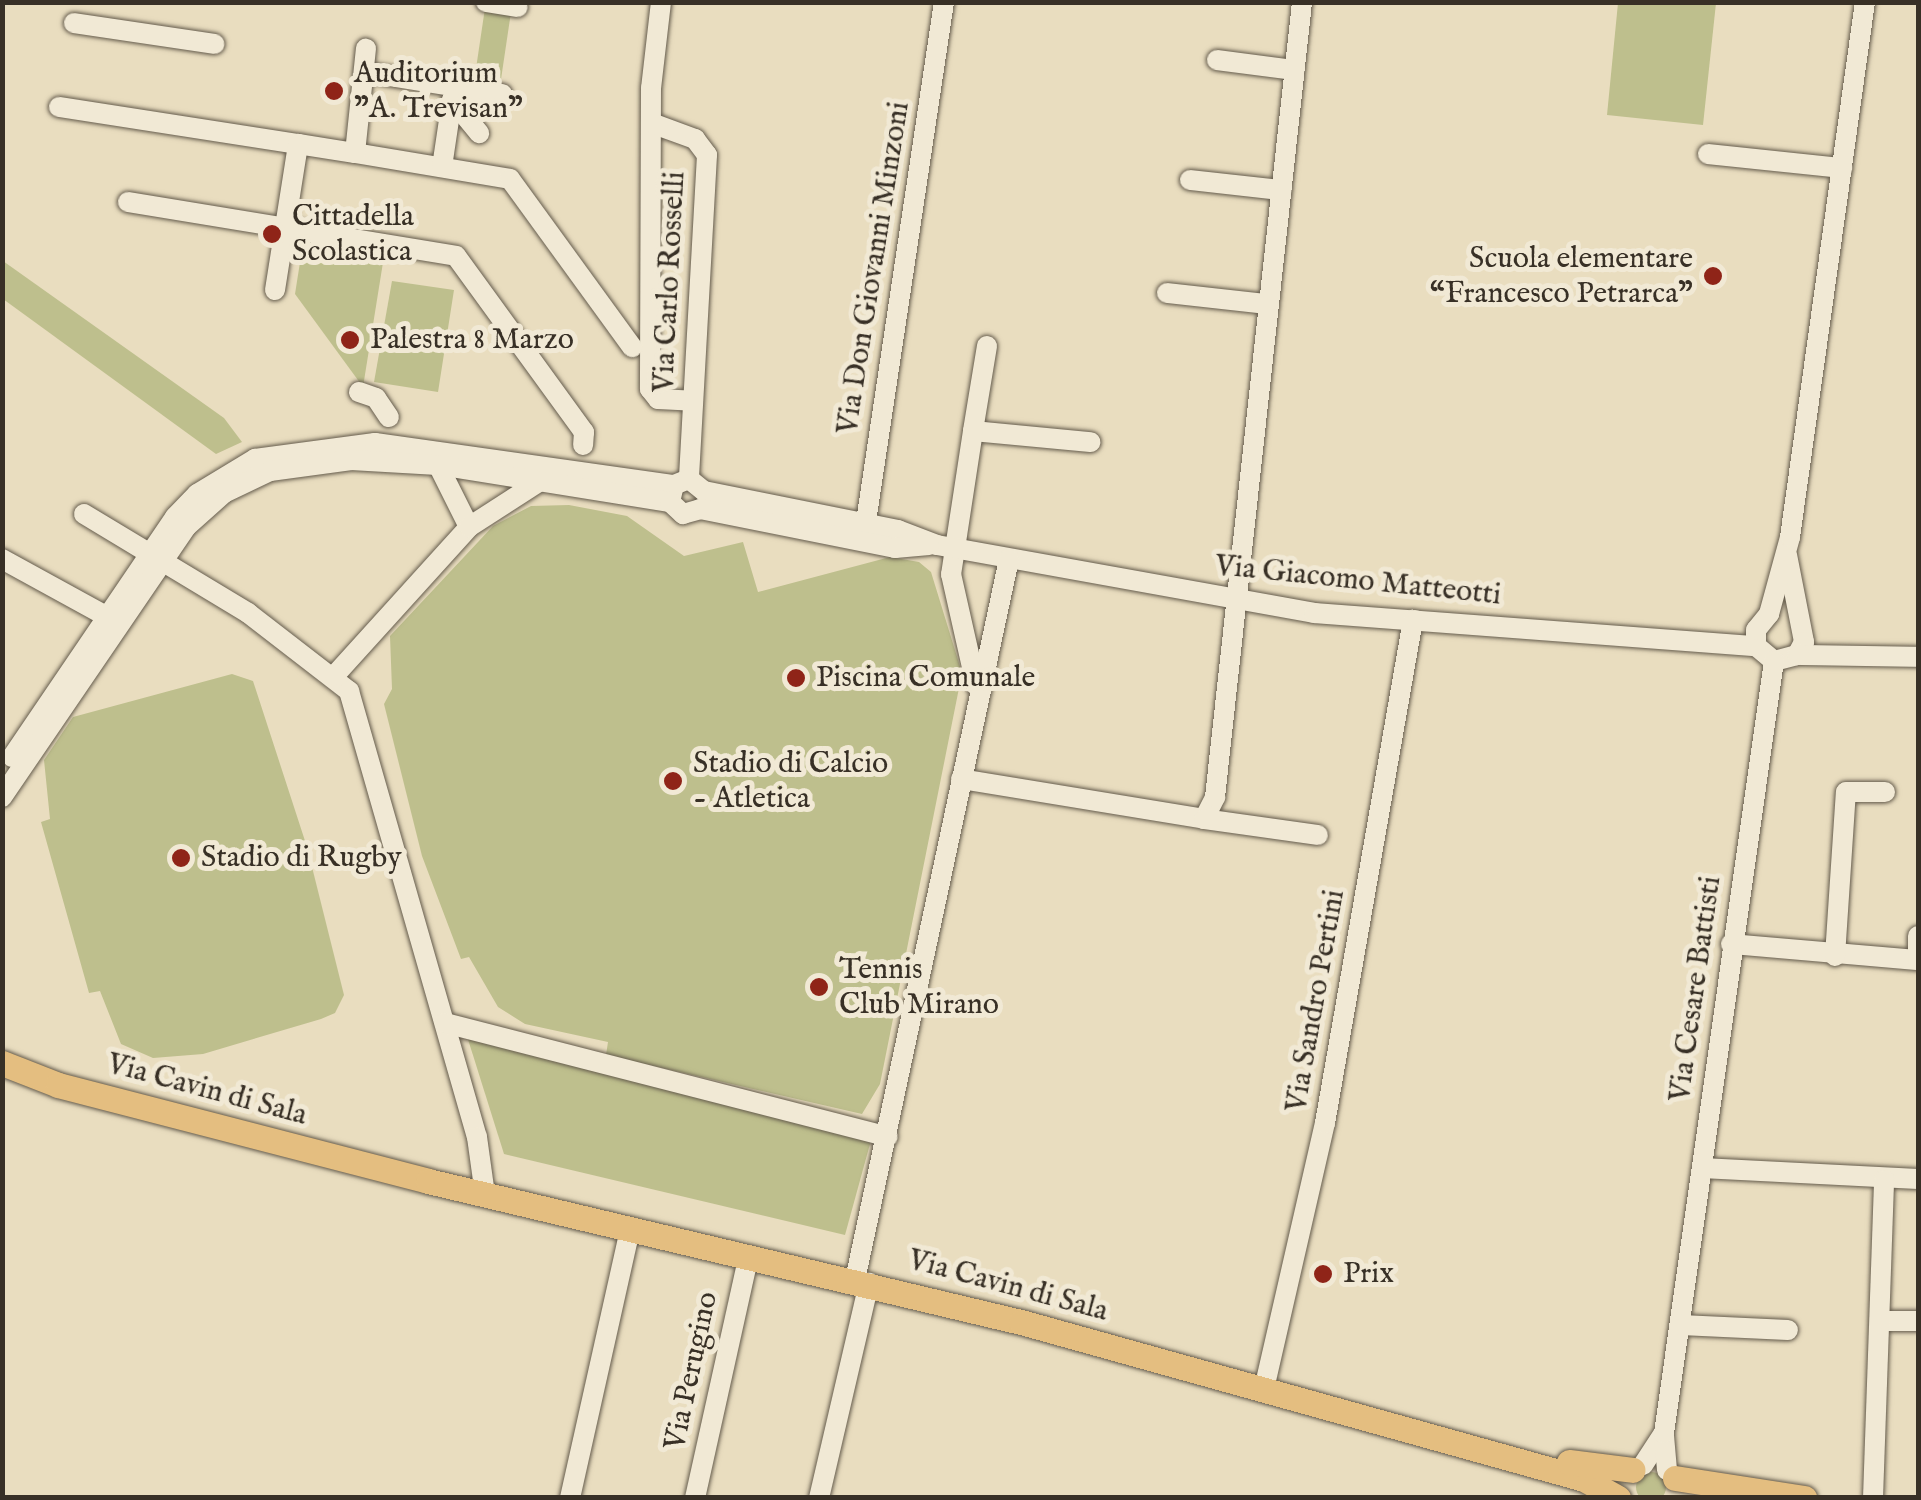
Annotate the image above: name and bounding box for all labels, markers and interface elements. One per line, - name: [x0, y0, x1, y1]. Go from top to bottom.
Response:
- place label: Auditorium "A. Trevisan": [354, 56, 523, 126]
- marker: Auditorium "A. Trevisan": [323, 80, 345, 102]
- street label: Via Don Giovanni Minzoni: [830, 99, 918, 437]
- street label: Via Carlo Rosselli: [646, 170, 694, 394]
- place label: Cittadella Scolastica: [292, 199, 414, 270]
- marker: Cittadella Scolastica: [261, 223, 283, 245]
- place label: Scuola elementare “Francesco Petrarca”: [1430, 241, 1693, 312]
- marker: Scuola elementare “Francesco Petrarca”: [1702, 265, 1724, 287]
- place label: Palestra 8 Marzo: [370, 322, 574, 358]
- marker: Palestra 8 Marzo: [339, 329, 361, 351]
- street label: Via Giacomo Matteotti: [1213, 548, 1503, 614]
- place label: Piscina Comunale: [816, 660, 1035, 696]
- marker: Piscina Comunale: [785, 667, 807, 689]
- place label: Stadio di Calcio - Atletica: [693, 746, 888, 816]
- marker: Stadio di Calcio - Atletica: [662, 770, 684, 792]
- place label: Stadio di Rugby: [201, 840, 402, 876]
- marker: Stadio di Rugby: [170, 847, 192, 869]
- street label: Via Cesare Battisti: [1662, 874, 1730, 1104]
- street label: Via Sandro Pertini: [1279, 887, 1353, 1115]
- place label: Tennis Club Mirano: [839, 952, 999, 1022]
- marker: Tennis Club Mirano: [808, 976, 830, 998]
- street label: Via Cavin di Sala: [103, 1046, 311, 1134]
- street label: Via Cavin di Sala: [904, 1242, 1112, 1330]
- place label: Prix: [1343, 1256, 1394, 1292]
- marker: Prix: [1312, 1263, 1334, 1285]
- street label: Via Perugino: [658, 1289, 726, 1453]

